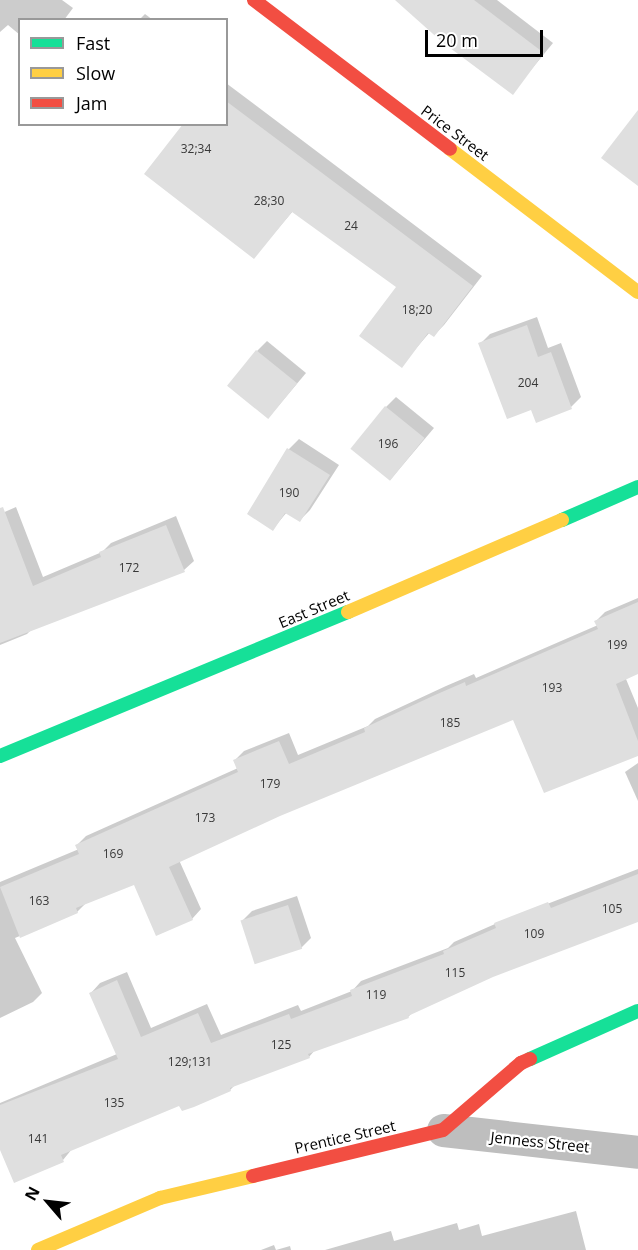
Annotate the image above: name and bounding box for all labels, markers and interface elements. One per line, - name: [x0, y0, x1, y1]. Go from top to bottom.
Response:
- legend: [18, 18, 228, 126]
- scale bar: [428, 18, 546, 56]
- text: 20 m: [436, 28, 478, 52]
- text: Fast: [76, 31, 110, 55]
- text: Slow: [76, 61, 115, 85]
- text: Jam: [76, 91, 108, 115]
- street label: Price Street: [418, 102, 492, 164]
- house number: 32;34: [181, 142, 211, 156]
- house number: 28;30: [254, 194, 284, 208]
- house number: 24: [344, 219, 358, 233]
- house number: 18;20: [402, 303, 432, 317]
- house number: 204: [518, 376, 538, 390]
- house number: 196: [378, 437, 398, 451]
- house number: 190: [279, 486, 299, 500]
- house number: 172: [119, 561, 139, 575]
- street label: East Street: [276, 586, 352, 632]
- house number: 199: [607, 638, 627, 652]
- house number: 193: [542, 681, 562, 695]
- house number: 185: [440, 716, 460, 730]
- house number: 179: [260, 777, 280, 791]
- house number: 173: [195, 811, 215, 825]
- house number: 169: [103, 847, 123, 861]
- house number: 163: [29, 894, 49, 908]
- house number: 105: [602, 902, 622, 916]
- house number: 109: [524, 927, 544, 941]
- house number: 115: [445, 966, 465, 980]
- house number: 119: [366, 988, 386, 1002]
- house number: 125: [271, 1038, 291, 1052]
- house number: 129;131: [168, 1055, 212, 1069]
- house number: 135: [104, 1096, 124, 1110]
- street label: Prentice Street: [293, 1117, 397, 1157]
- street label: Jenness Street: [490, 1128, 590, 1156]
- house number: 141: [28, 1132, 48, 1146]
- north arrow: [18, 1172, 78, 1232]
- text: N: [19, 1183, 45, 1204]

